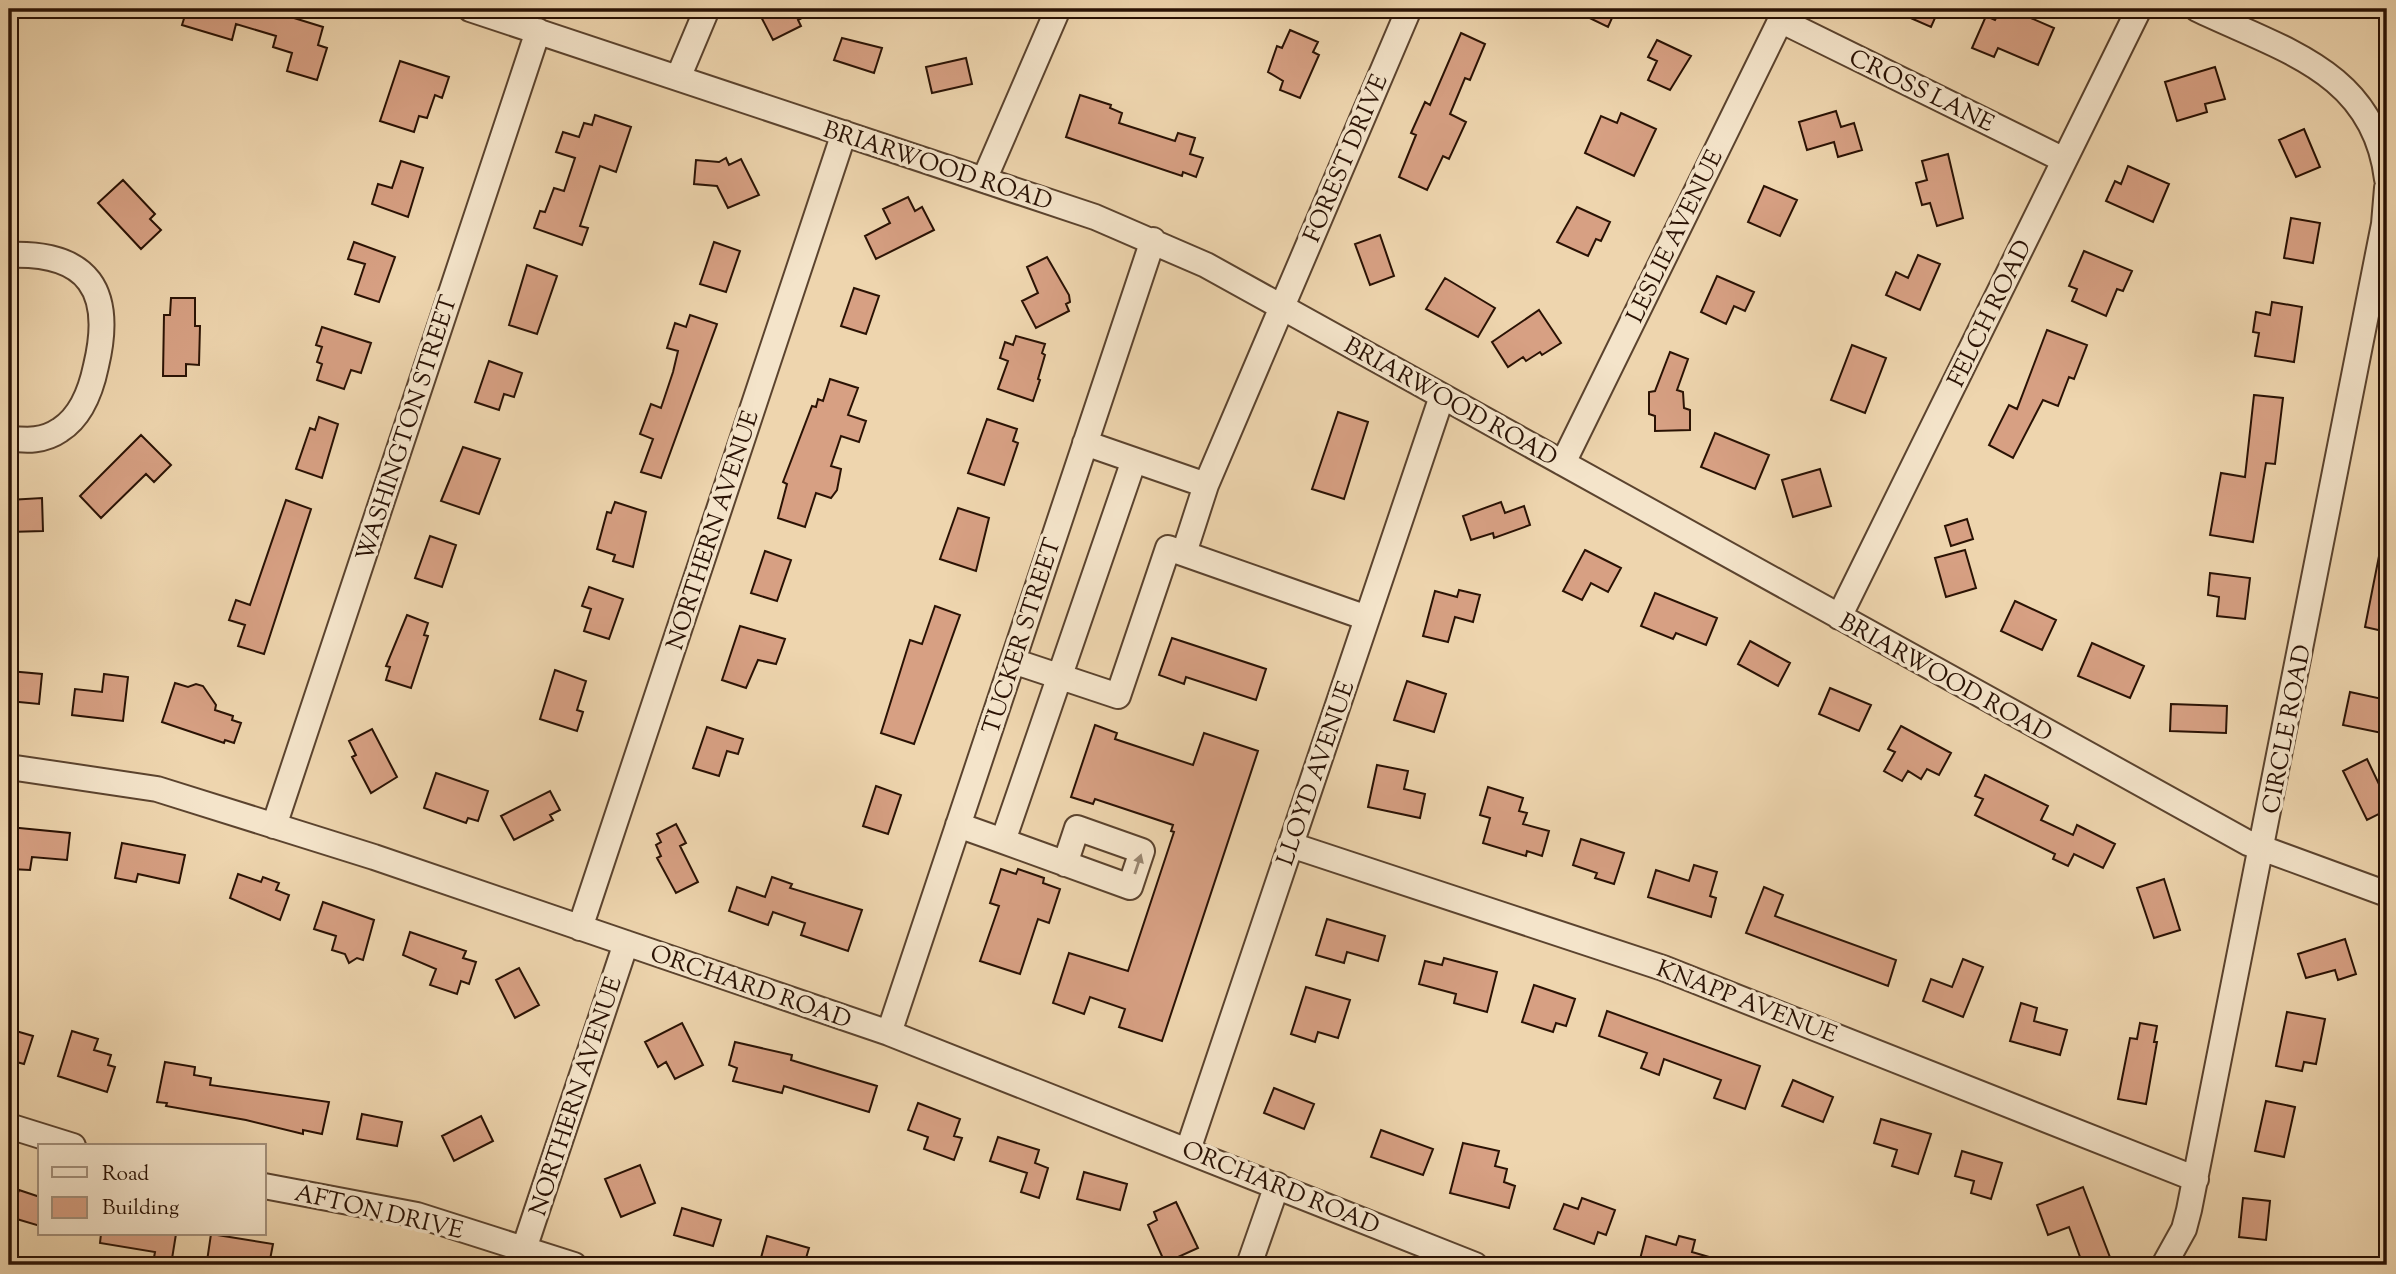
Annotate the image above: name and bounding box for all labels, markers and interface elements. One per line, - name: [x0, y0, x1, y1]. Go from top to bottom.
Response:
- street label: CROSS LANE: [1843, 42, 2000, 142]
- street label: FOREST DRIVE: [1296, 69, 1398, 248]
- street label: BRIARWOOD ROAD: [818, 114, 1057, 220]
- street label: LESLIE AVENUE: [1619, 144, 1733, 329]
- street label: FELCH ROAD: [1940, 234, 2041, 393]
- street label: WASHINGTON STREET: [349, 291, 467, 566]
- street label: BRIARWOOD ROAD: [1337, 330, 1563, 476]
- street label: NORTHERN AVENUE: [659, 406, 769, 655]
- street label: TUCKER STREET: [975, 534, 1071, 739]
- street label: BRIARWOOD ROAD: [1832, 606, 2058, 752]
- street label: CIRCLE ROAD: [2255, 642, 2321, 817]
- street label: LLOYD AVENUE: [1269, 676, 1365, 870]
- one-way arrow: [1133, 853, 1143, 874]
- street label: ORCHARD ROAD: [645, 938, 855, 1038]
- street label: KNAPP AVENUE: [1651, 953, 1842, 1053]
- street label: NORTHERN AVENUE: [522, 972, 632, 1221]
- street label: ORCHARD ROAD: [1176, 1134, 1384, 1244]
- legend: [38, 1144, 266, 1236]
- text: Road: [102, 1160, 149, 1190]
- street label: AFTON DRIVE: [291, 1177, 467, 1249]
- text: Building: [102, 1194, 179, 1224]

